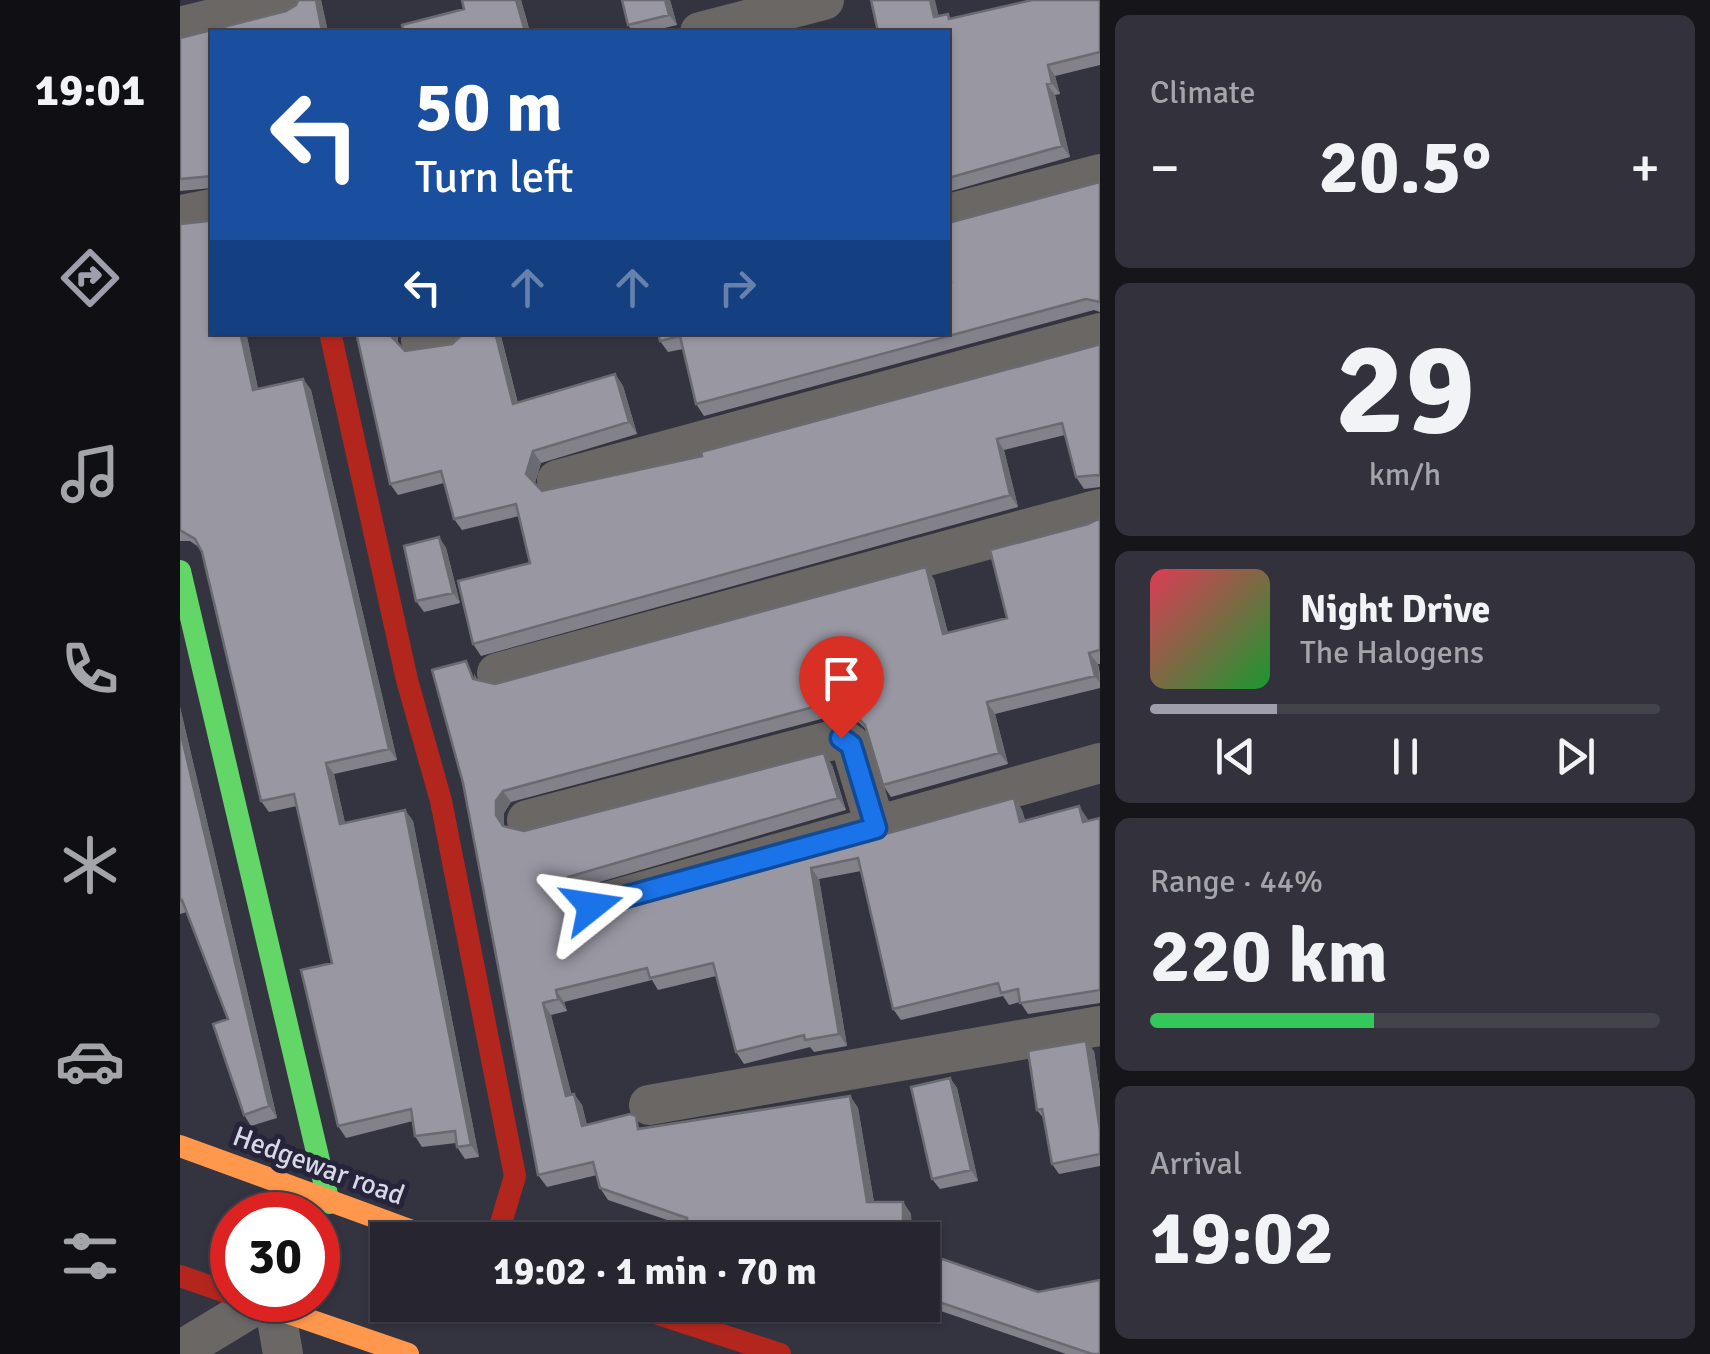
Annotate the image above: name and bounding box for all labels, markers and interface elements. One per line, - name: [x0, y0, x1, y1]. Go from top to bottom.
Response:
- text: 19:01: [35, 63, 145, 118]
- text: 50 m: [415, 64, 563, 150]
- icon: left: [250, 70, 380, 200]
- text: Climate: [1150, 73, 1256, 112]
- text: 20.5°: [1319, 121, 1492, 214]
- text: −: [1150, 134, 1180, 202]
- text: +: [1630, 134, 1660, 202]
- text: Turn left: [415, 150, 574, 205]
- icon: directions: [55, 243, 125, 313]
- icon: left: [395, 260, 450, 315]
- icon: ahead: [500, 260, 555, 315]
- icon: ahead: [605, 260, 660, 315]
- icon: right: [710, 260, 765, 315]
- text: 29: [1335, 310, 1475, 470]
- icon: music: [55, 439, 125, 509]
- text: km/h: [1369, 455, 1441, 494]
- text: Night Drive: [1300, 586, 1490, 633]
- text: The Halogens: [1300, 633, 1484, 672]
- icon: phone: [55, 634, 125, 704]
- pin: [799, 636, 884, 739]
- icon: arrive: [814, 651, 869, 706]
- icon: previous: [1208, 729, 1263, 784]
- icon: pause: [1378, 729, 1433, 784]
- icon: next: [1548, 729, 1603, 784]
- icon: climate: [55, 830, 125, 900]
- position arrow: [540, 854, 644, 958]
- text: Range · 44%: [1150, 862, 1323, 901]
- text: 220 km: [1150, 910, 1388, 1003]
- icon: car: [55, 1026, 125, 1096]
- street label: Hedgewar road: [228, 1119, 409, 1213]
- text: Arrival: [1150, 1144, 1242, 1183]
- speed limit sign: 30: [210, 1192, 340, 1322]
- text: 19:02: [1150, 1192, 1334, 1285]
- icon: filters: [55, 1221, 125, 1291]
- text: 19:02 · 1 min · 70 m: [493, 1248, 817, 1295]

